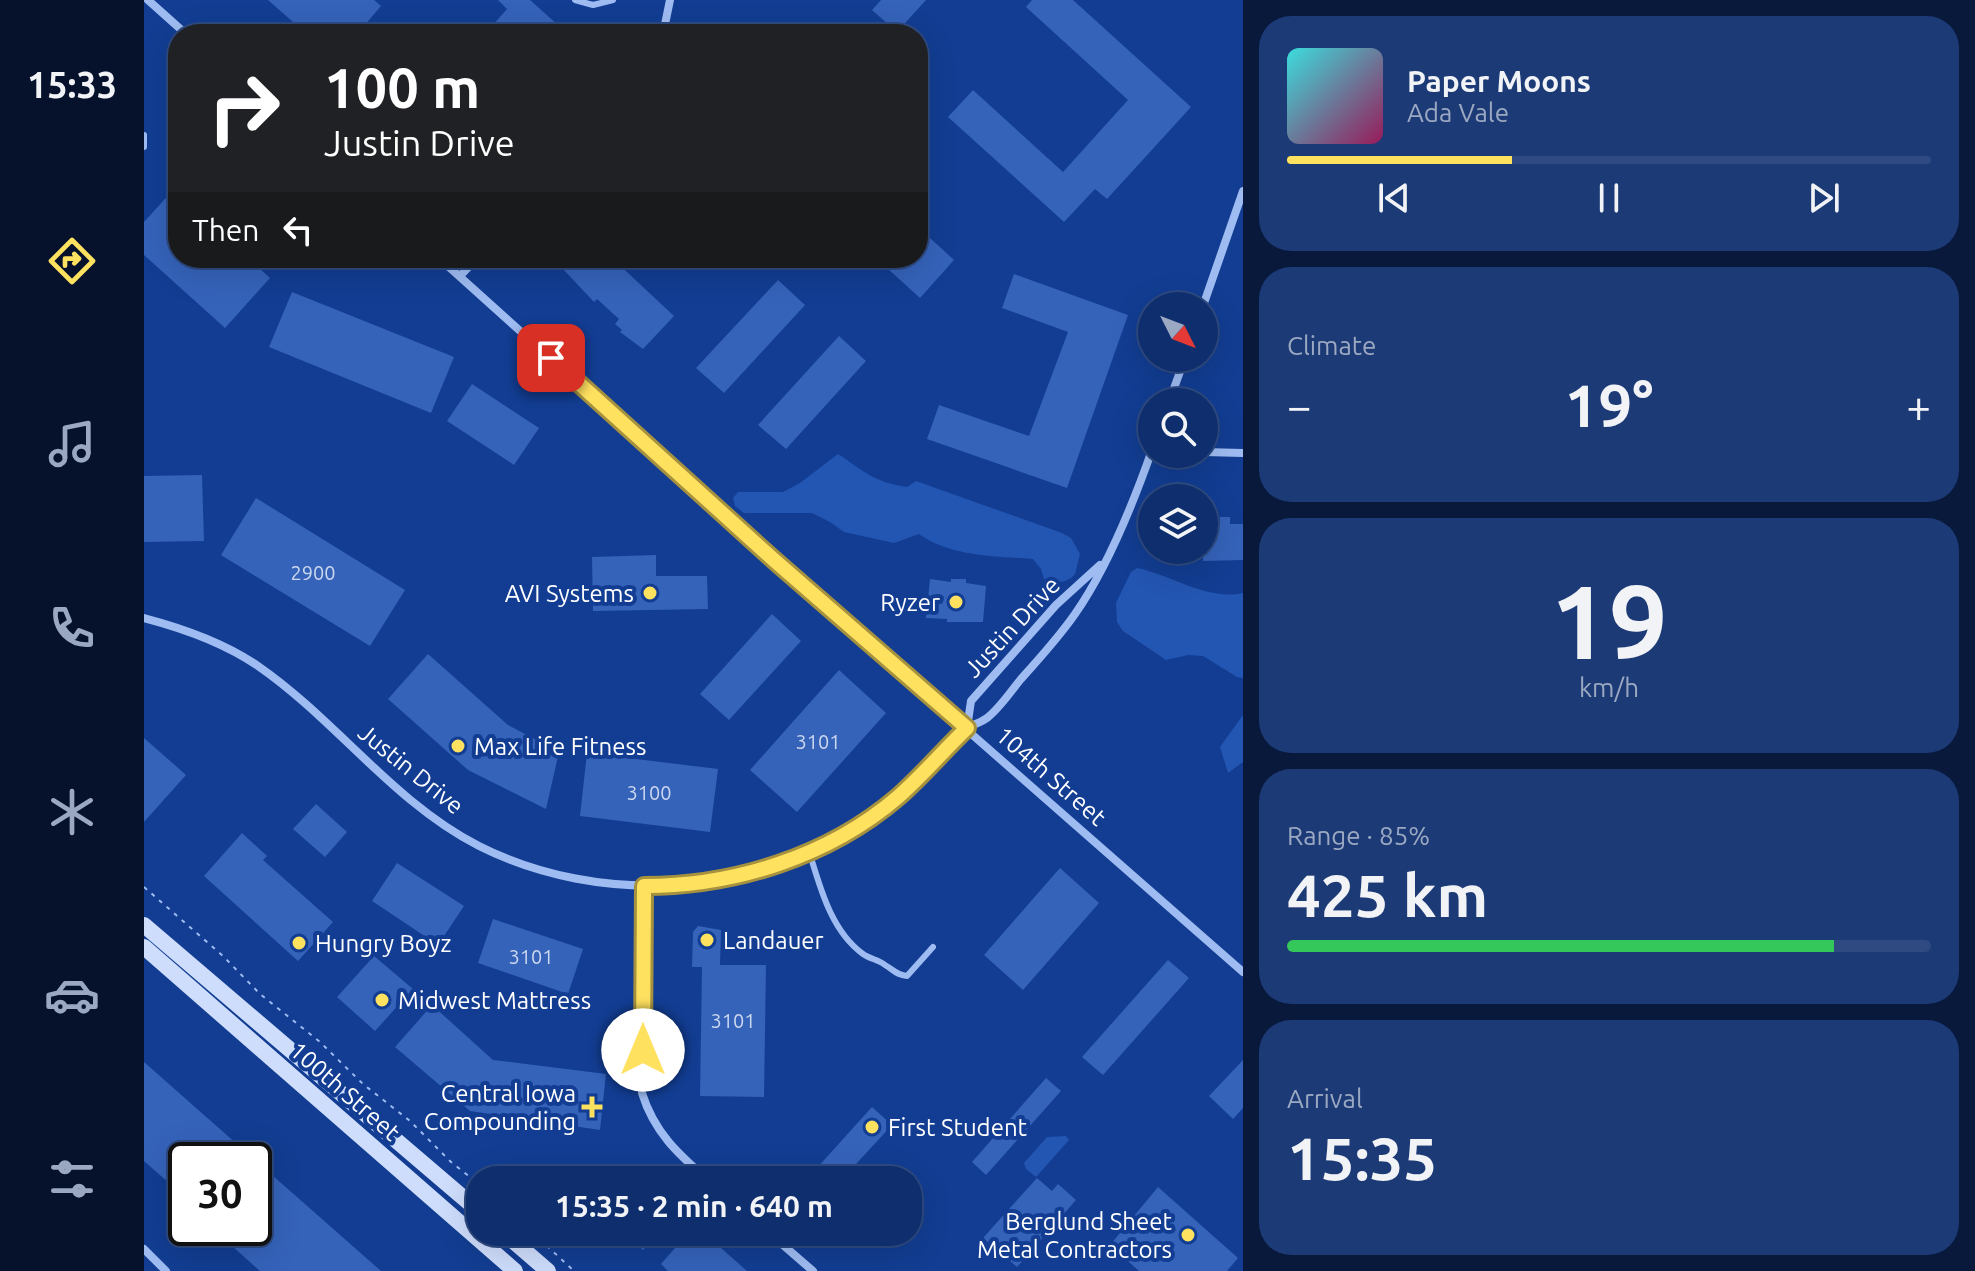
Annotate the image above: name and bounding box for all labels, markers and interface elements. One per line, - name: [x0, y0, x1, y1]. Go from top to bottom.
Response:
- icon: right: [192, 56, 296, 160]
- text: 100 m: [324, 56, 480, 119]
- text: 15:33: [27, 64, 117, 105]
- text: Paper Moons: [1407, 64, 1591, 98]
- text: Ada Vale: [1407, 98, 1509, 127]
- text: Justin Drive: [324, 122, 515, 163]
- icon: previous: [1372, 176, 1416, 220]
- icon: pause: [1587, 176, 1631, 220]
- icon: next: [1802, 176, 1846, 220]
- icon: left: [276, 208, 320, 252]
- text: Then: [192, 213, 260, 247]
- icon: directions: [44, 233, 100, 289]
- north arrow: [1138, 292, 1218, 372]
- map controls: [1138, 292, 1218, 564]
- pin: [517, 324, 585, 392]
- text: Climate: [1287, 331, 1376, 360]
- icon: arrive: [529, 336, 573, 380]
- text: 19°: [1565, 371, 1653, 438]
- text: −: [1287, 381, 1312, 430]
- text: +: [1906, 381, 1931, 430]
- button: search: [1138, 388, 1218, 468]
- icon: music: [44, 416, 100, 472]
- button: layers: [1138, 484, 1218, 564]
- house number: 2900: [290, 561, 336, 584]
- text: 19: [1550, 562, 1668, 679]
- street label: Justin Drive: [959, 571, 1065, 683]
- place label: AVI Systems: [505, 580, 634, 607]
- marker: AVI Systems: [641, 584, 659, 602]
- place label: Ryzer: [880, 589, 940, 616]
- marker: Ryzer: [947, 593, 965, 611]
- icon: phone: [44, 600, 100, 656]
- text: km/h: [1579, 673, 1639, 702]
- street label: Justin Drive: [353, 719, 469, 819]
- street label: 104th Street: [991, 721, 1112, 831]
- house number: 3101: [795, 730, 841, 753]
- place label: Max Life Fitness: [474, 733, 646, 760]
- marker: Max Life Fitness: [449, 737, 467, 755]
- house number: 3100: [626, 781, 672, 804]
- icon: climate: [44, 784, 100, 840]
- text: Range · 85%: [1287, 821, 1430, 850]
- text: 425 km: [1287, 861, 1488, 928]
- place label: Landauer: [723, 927, 824, 954]
- place label: Hungry Boyz: [315, 930, 452, 957]
- marker: Landauer: [698, 931, 716, 949]
- marker: Hungry Boyz: [290, 934, 308, 952]
- house number: 3101: [508, 945, 554, 968]
- icon: car: [44, 967, 100, 1023]
- place label: Midwest Mattress: [398, 987, 591, 1014]
- marker: Midwest Mattress: [373, 991, 391, 1009]
- position arrow: [601, 1008, 685, 1092]
- house number: 3101: [710, 1009, 756, 1032]
- street label: 100th Street: [285, 1036, 406, 1146]
- place label: Central Iowa Compounding: [424, 1080, 576, 1135]
- text: Arrival: [1287, 1084, 1363, 1113]
- marker: Central Iowa Compounding: [583, 1098, 601, 1116]
- place label: First Student: [888, 1114, 1028, 1141]
- marker: First Student: [863, 1118, 881, 1136]
- text: 15:35: [1287, 1124, 1437, 1191]
- speed limit sign: 30: [168, 1142, 272, 1246]
- icon: filters: [44, 1151, 100, 1207]
- text: 15:35 · 2 min · 640 m: [555, 1189, 833, 1223]
- place label: Berglund Sheet Metal Contractors: [977, 1208, 1173, 1263]
- marker: Berglund Sheet Metal Contractors: [1179, 1226, 1197, 1244]

